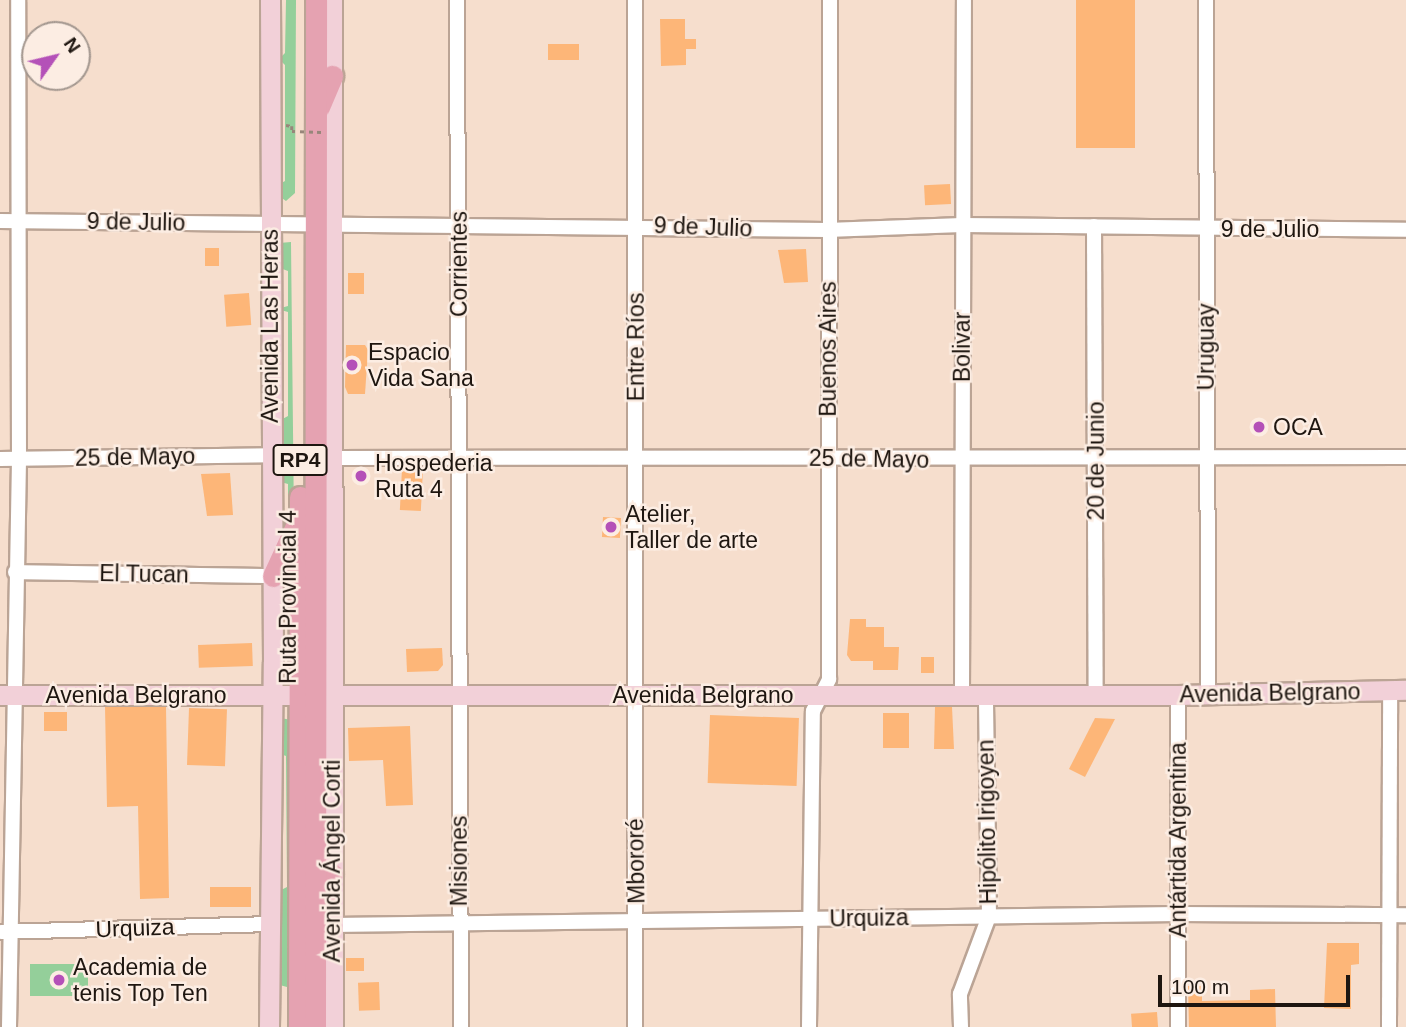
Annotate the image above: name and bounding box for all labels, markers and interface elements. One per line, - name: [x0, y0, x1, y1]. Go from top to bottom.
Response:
- north arrow: [21, 21, 91, 91]
- text: N: [60, 34, 85, 57]
- street label: 9 de Julio: [87, 207, 185, 237]
- street label: Corrientes: [445, 211, 473, 317]
- street label: 9 de Julio: [653, 211, 753, 243]
- street label: 9 de Julio: [1221, 215, 1319, 243]
- street label: Avenida Las Heras: [256, 229, 284, 423]
- street label: Buenos Aires: [814, 281, 842, 417]
- street label: Entre Ríos: [622, 293, 650, 401]
- street label: Uruguay: [1192, 304, 1220, 390]
- street label: Bolivar: [948, 312, 976, 382]
- place label: Espacio Vida Sana: [368, 338, 474, 392]
- marker: Espacio Vida Sana: [342, 355, 362, 375]
- street label: 20 de Junio: [1082, 402, 1110, 520]
- place label: OCA: [1273, 413, 1323, 441]
- marker: OCA: [1251, 419, 1267, 435]
- street label: 25 de Mayo: [75, 442, 195, 472]
- road number: RP4: [272, 442, 328, 477]
- street label: 25 de Mayo: [809, 444, 929, 474]
- place label: Hospederia Ruta 4: [375, 449, 493, 503]
- marker: Hospederia Ruta 4: [353, 468, 369, 484]
- place label: Atelier, Taller de arte: [625, 500, 758, 554]
- street label: Ruta Provincial 4: [274, 510, 302, 684]
- marker: Atelier, Taller de arte: [603, 519, 619, 535]
- street label: El Tucan: [99, 559, 189, 589]
- street label: Avenida Belgrano: [1179, 678, 1361, 708]
- street label: Avenida Belgrano: [45, 681, 227, 709]
- street label: Avenida Belgrano: [612, 681, 794, 709]
- street label: Hipólito Irigoyen: [972, 739, 1002, 905]
- street label: Antártida Argentina: [1164, 742, 1192, 938]
- street label: Avenida Ángel Corti: [318, 760, 346, 962]
- street label: Misiones: [445, 816, 473, 906]
- street label: Mbororé: [621, 818, 651, 904]
- street label: Urquiza: [829, 904, 909, 932]
- street label: Urquiza: [95, 913, 175, 943]
- place label: Academia de tenis Top Ten: [73, 953, 209, 1007]
- scale bar: [1161, 960, 1354, 1004]
- marker: Academia de tenis Top Ten: [51, 972, 67, 988]
- text: 100 m: [1171, 975, 1229, 998]

